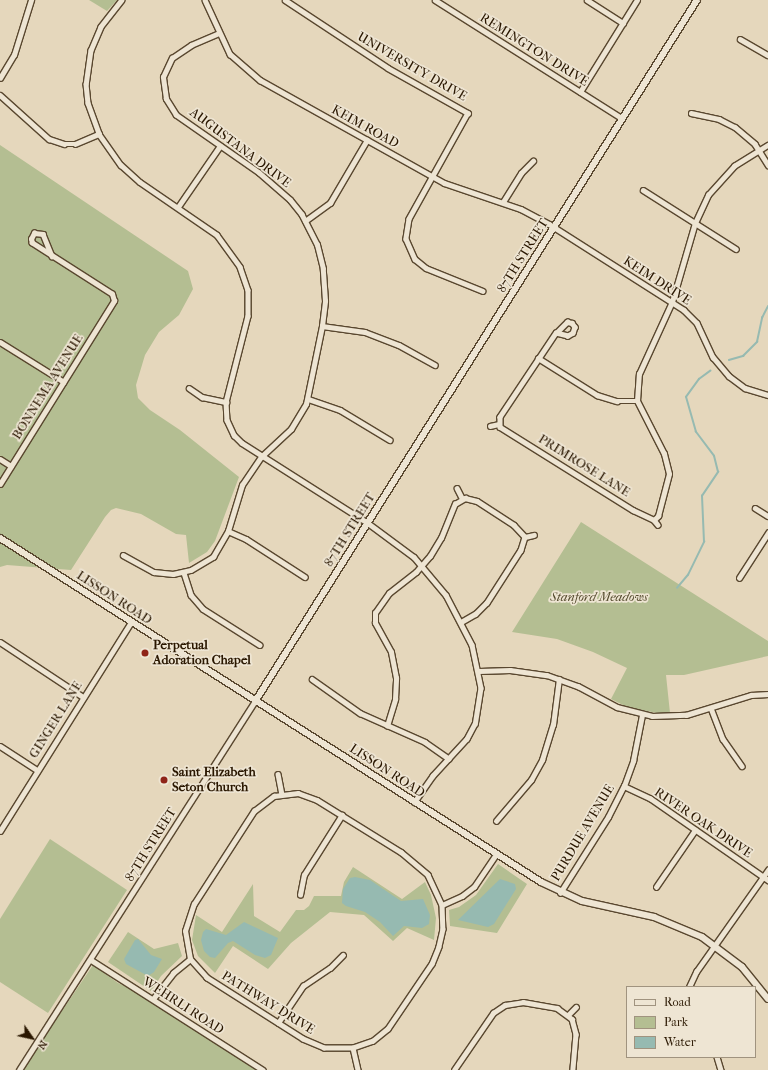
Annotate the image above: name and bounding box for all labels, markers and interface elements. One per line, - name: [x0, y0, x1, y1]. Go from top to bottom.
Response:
- street label: REMINGTON DRIVE: [477, 10, 591, 90]
- street label: UNIVERSITY DRIVE: [354, 29, 470, 105]
- street label: KEIM ROAD: [329, 102, 401, 152]
- street label: AUGUSTANA DRIVE: [186, 105, 294, 191]
- street label: 87TH STREET: [494, 216, 552, 296]
- street label: KEIM DRIVE: [620, 253, 694, 309]
- street label: BONNEMA AVENUE: [9, 331, 87, 443]
- street label: PRIMROSE LANE: [535, 431, 633, 501]
- street label: 87TH STREET: [321, 490, 379, 570]
- street label: LISSON ROAD: [73, 568, 155, 628]
- park label: Stanford Meadows: [550, 589, 648, 605]
- place label: Perpetual Adoration Chapel: [153, 638, 251, 669]
- marker: Perpetual Adoration Chapel: [140, 648, 150, 658]
- street label: GINGER LANE: [26, 679, 86, 761]
- street label: LISSON ROAD: [346, 741, 428, 801]
- place label: Saint Elizabeth Seton Church: [172, 765, 256, 796]
- marker: Saint Elizabeth Seton Church: [159, 775, 169, 785]
- street label: PURDUE AVENUE: [548, 782, 618, 884]
- street label: RIVER OAK DRIVE: [651, 784, 755, 862]
- street label: 87TH STREET: [122, 805, 180, 885]
- street label: PATHWAY DRIVE: [219, 968, 317, 1038]
- street label: WEHRLI ROAD: [140, 974, 226, 1038]
- legend: [626, 986, 756, 1058]
- text: Road: [664, 995, 691, 1009]
- text: Park: [664, 1015, 688, 1029]
- north arrow: [12, 1018, 52, 1058]
- text: Water: [664, 1035, 696, 1049]
- text: N: [35, 1038, 50, 1052]

